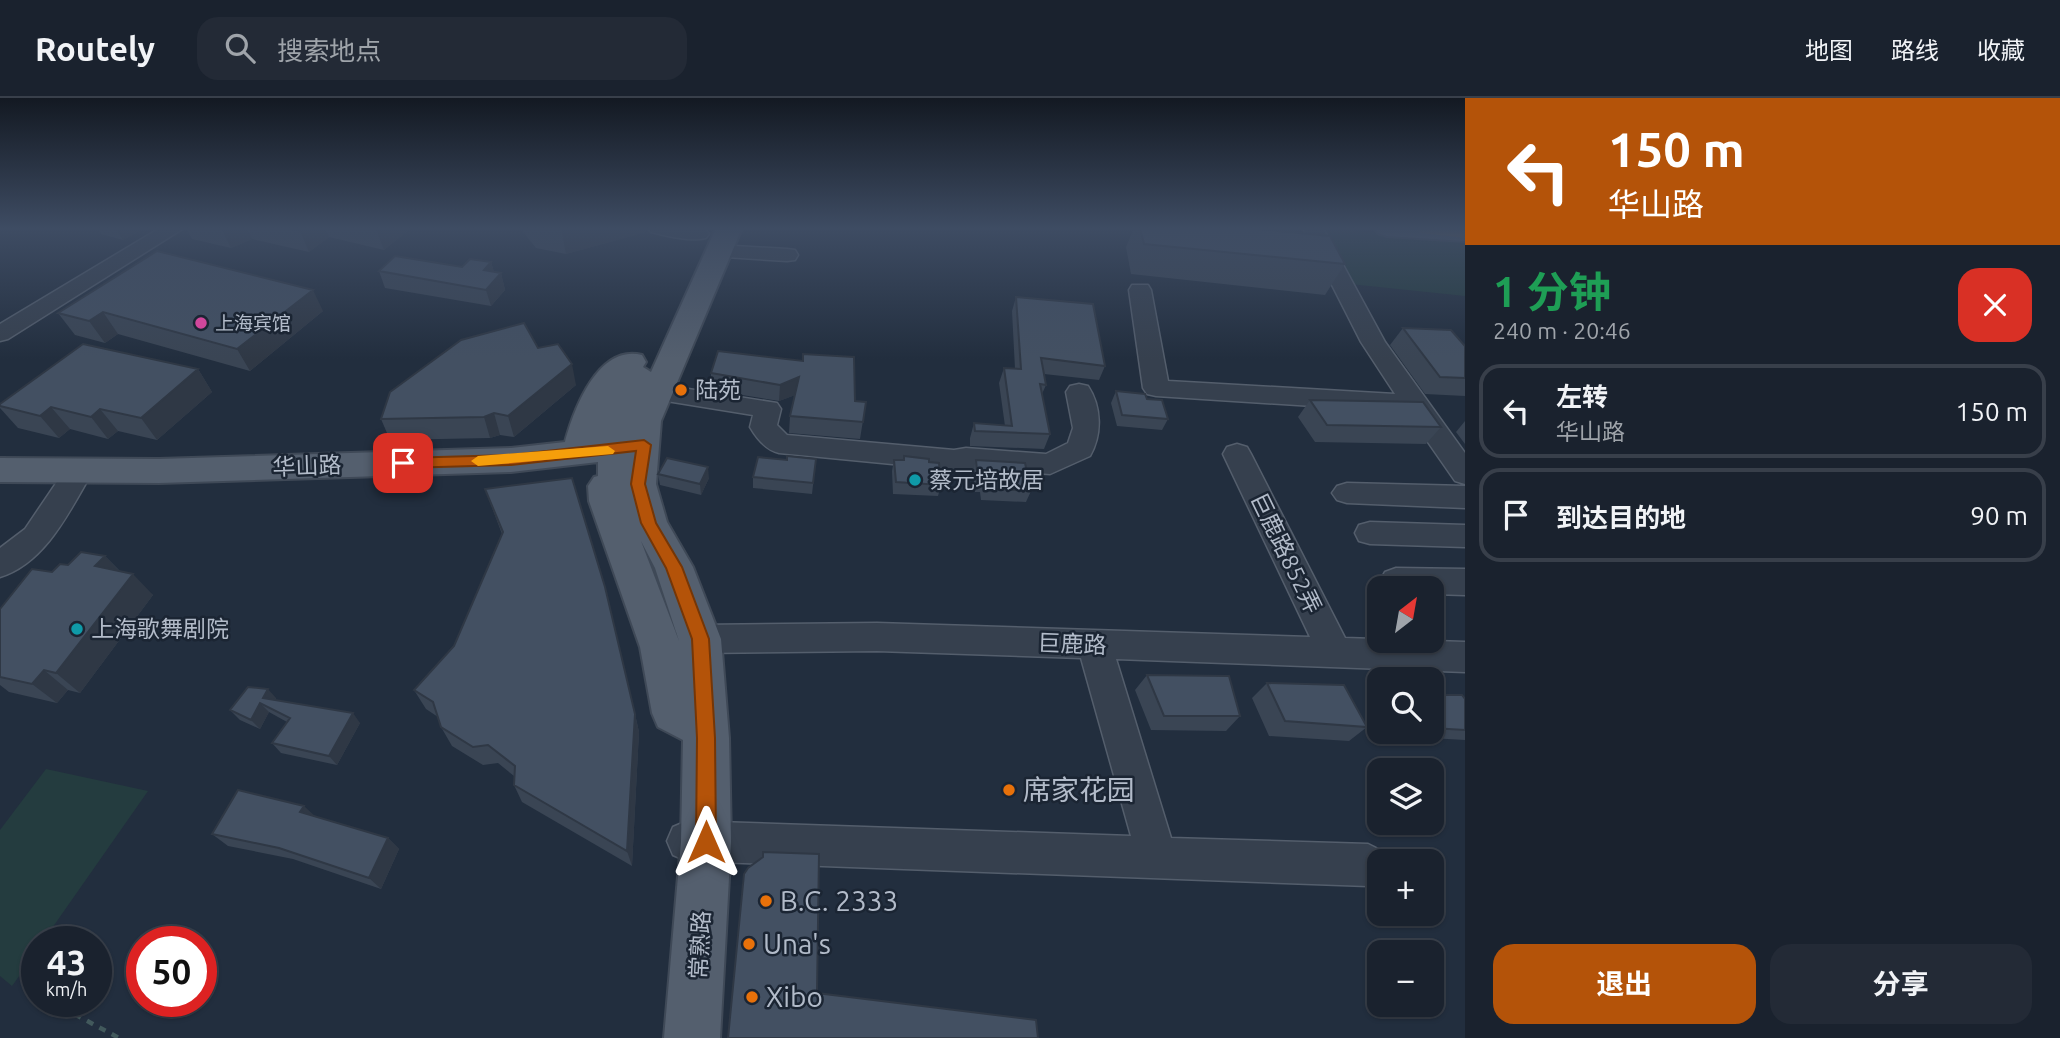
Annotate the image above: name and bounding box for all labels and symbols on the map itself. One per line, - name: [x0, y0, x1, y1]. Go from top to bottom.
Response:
- place label: 上海宾馆: [215, 312, 291, 334]
- marker: 上海宾馆: [193, 315, 209, 331]
- place label: 陆苑: [695, 377, 741, 402]
- marker: 陆苑: [673, 382, 689, 398]
- pin: [373, 433, 433, 493]
- street label: 华山路: [272, 452, 342, 479]
- place label: 蔡元培故居: [929, 467, 1044, 492]
- marker: 蔡元培故居: [907, 472, 923, 488]
- street label: 巨鹿路852弄: [1247, 488, 1326, 617]
- north arrow: [1367, 576, 1444, 653]
- place label: 上海歌舞剧院: [91, 616, 229, 641]
- marker: 上海歌舞剧院: [69, 621, 85, 637]
- street label: 巨鹿路: [1037, 630, 1107, 657]
- place label: 席家花园: [1023, 774, 1135, 805]
- marker: 席家花园: [1001, 782, 1017, 798]
- position arrow: [669, 805, 743, 879]
- place label: B.C. 2333: [780, 885, 898, 916]
- marker: B.C. 2333: [758, 893, 774, 909]
- street label: 常熟路: [685, 910, 714, 980]
- speed limit sign: 50: [126, 926, 217, 1017]
- place label: Una's: [763, 928, 831, 959]
- marker: Una's: [741, 936, 757, 952]
- place label: Xibo: [766, 981, 823, 1012]
- marker: Xibo: [744, 989, 760, 1005]

